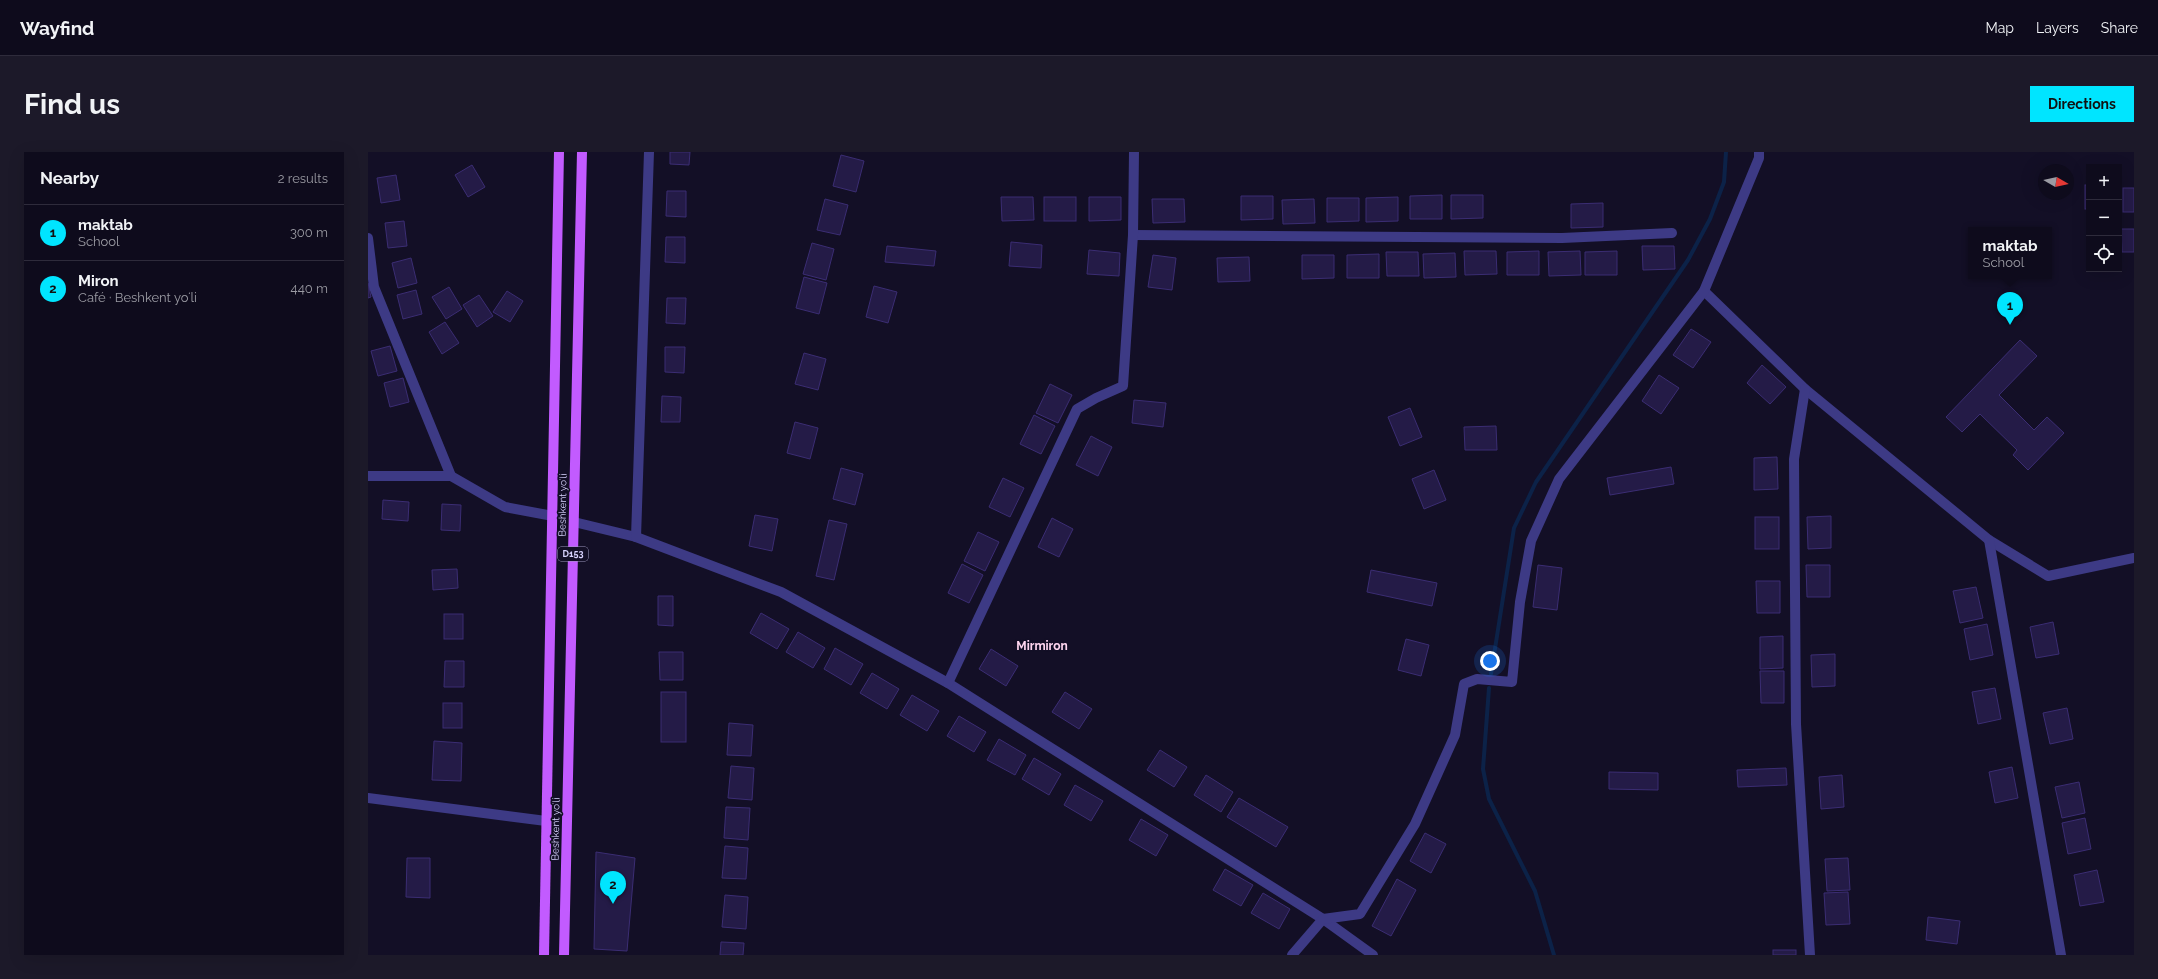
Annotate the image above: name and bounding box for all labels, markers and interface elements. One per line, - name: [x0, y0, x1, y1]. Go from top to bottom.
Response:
- text: Wayfind: [20, 17, 94, 39]
- text: Map: [1986, 20, 2014, 36]
- text: Layers: [2036, 20, 2079, 36]
- text: Share: [2101, 20, 2138, 36]
- button: Directions: [2030, 86, 2134, 122]
- text: Find us: [24, 88, 120, 121]
- north arrow: [2038, 164, 2074, 200]
- map controls: [2086, 164, 2122, 272]
- button: +: [2086, 164, 2122, 200]
- text: Nearby: [40, 168, 99, 188]
- text: 2 results: [278, 171, 328, 186]
- button: −: [2086, 200, 2122, 236]
- text: maktab: [78, 216, 133, 234]
- text: 1: [50, 225, 56, 240]
- text: 300 m: [290, 225, 328, 240]
- popup: [1968, 227, 2052, 279]
- text: School: [78, 234, 120, 249]
- button: locate: [2086, 236, 2122, 272]
- text: maktab: [1983, 237, 2037, 255]
- text: School: [1983, 255, 2024, 270]
- text: Miron: [78, 272, 119, 290]
- text: 2: [49, 281, 57, 296]
- text: 440 m: [291, 281, 328, 296]
- text: Café · Beshkent yoʻli: [78, 290, 197, 305]
- pin: 1: [1997, 292, 2023, 325]
- street label: Beshkent yoʻli: [556, 473, 569, 537]
- road number: D153: [558, 547, 588, 561]
- district label: Mirmiron: [1016, 639, 1068, 653]
- your location: [1480, 651, 1500, 671]
- street label: Beshkent yoʻli: [549, 797, 562, 861]
- pin: 2: [600, 871, 626, 904]

